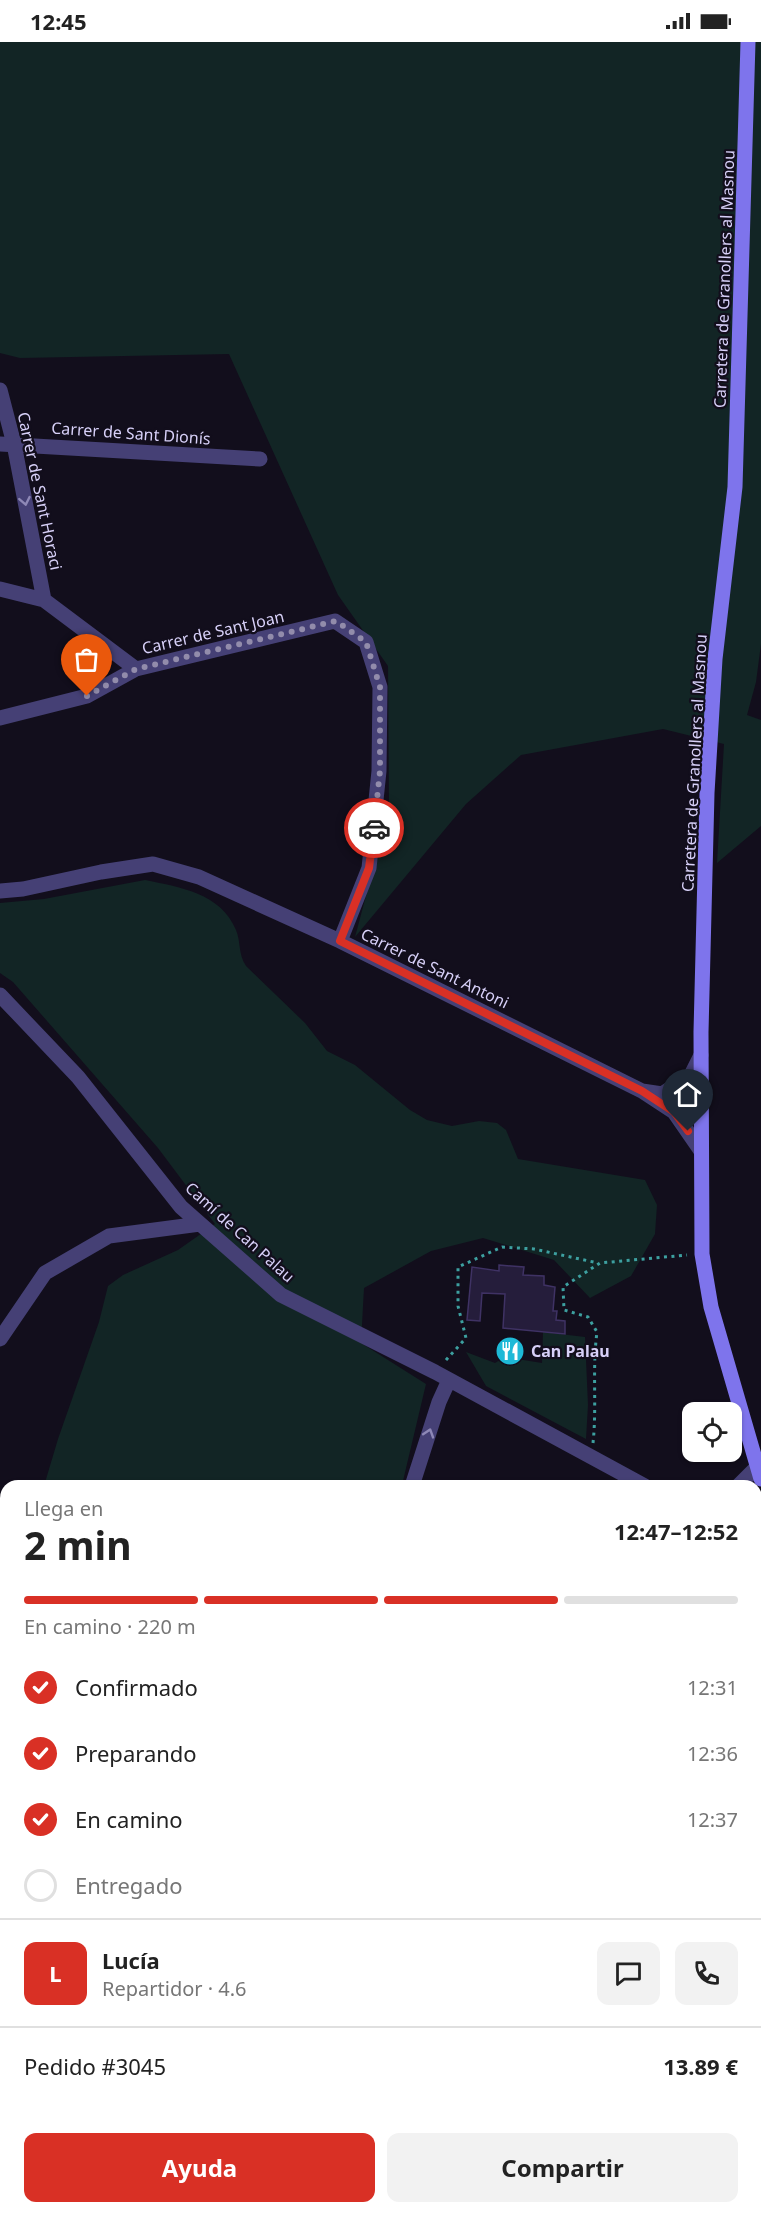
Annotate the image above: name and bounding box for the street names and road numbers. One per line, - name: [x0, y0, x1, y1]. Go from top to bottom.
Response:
- street label: Carretera de Granollers al Masnou: [708, 150, 740, 408]
- street label: Carrer de Sant Horaci: [13, 410, 67, 572]
- street label: Carrer de Sant Dionís: [51, 416, 211, 450]
- street label: Carrer de Sant Joan: [140, 605, 286, 659]
- street label: Carretera de Granollers al Masnou: [676, 633, 712, 893]
- street label: Carrer de Sant Antoni: [357, 923, 513, 1013]
- street label: Camí de Can Palau: [181, 1177, 299, 1287]

